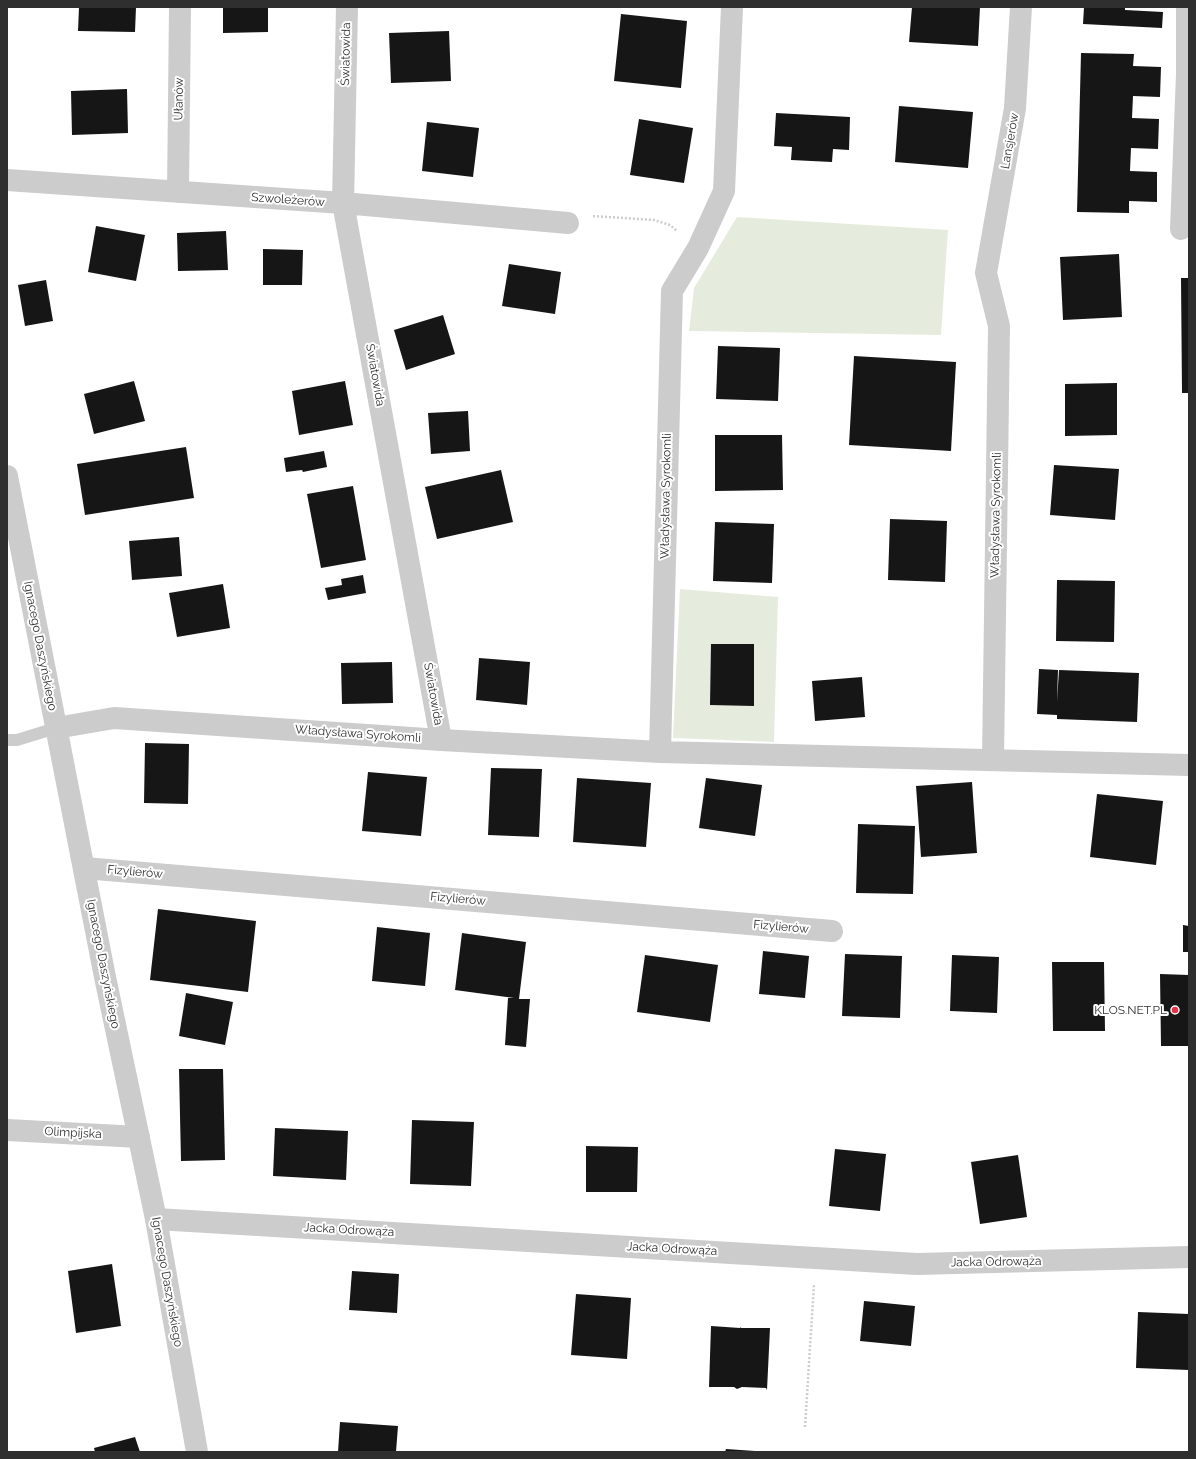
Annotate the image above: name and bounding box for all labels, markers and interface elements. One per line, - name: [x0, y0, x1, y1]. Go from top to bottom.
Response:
- street label: Światowida: [338, 22, 354, 86]
- street label: Ułanów: [171, 78, 187, 120]
- street label: Lansjerów: [998, 112, 1022, 170]
- street label: Szwoleżerów: [251, 190, 325, 210]
- street label: Światowida: [362, 343, 388, 407]
- street label: Władysława Syrokomli: [658, 433, 674, 559]
- street label: Władysława Syrokomli: [988, 452, 1004, 578]
- street label: Ignacego Daszyńskiego: [20, 580, 60, 712]
- street label: Światowida: [420, 662, 446, 726]
- street label: Władysława Syrokomli: [295, 722, 421, 746]
- street label: Fizylierów: [107, 862, 163, 882]
- street label: Fizylierów: [430, 889, 486, 909]
- street label: Ignacego Daszyńskiego: [83, 898, 123, 1030]
- street label: Fizylierów: [753, 917, 809, 937]
- place label: KLOS.NET.PL: [1094, 1003, 1167, 1017]
- marker: KLOS.NET.PL: [1170, 1005, 1180, 1015]
- street label: Olimpijska: [44, 1124, 102, 1142]
- street label: Ignacego Daszyńskiego: [148, 1216, 186, 1348]
- street label: Jacka Odrowąża: [303, 1220, 395, 1240]
- street label: Jacka Odrowąża: [626, 1239, 718, 1259]
- street label: Jacka Odrowąża: [951, 1254, 1041, 1270]

